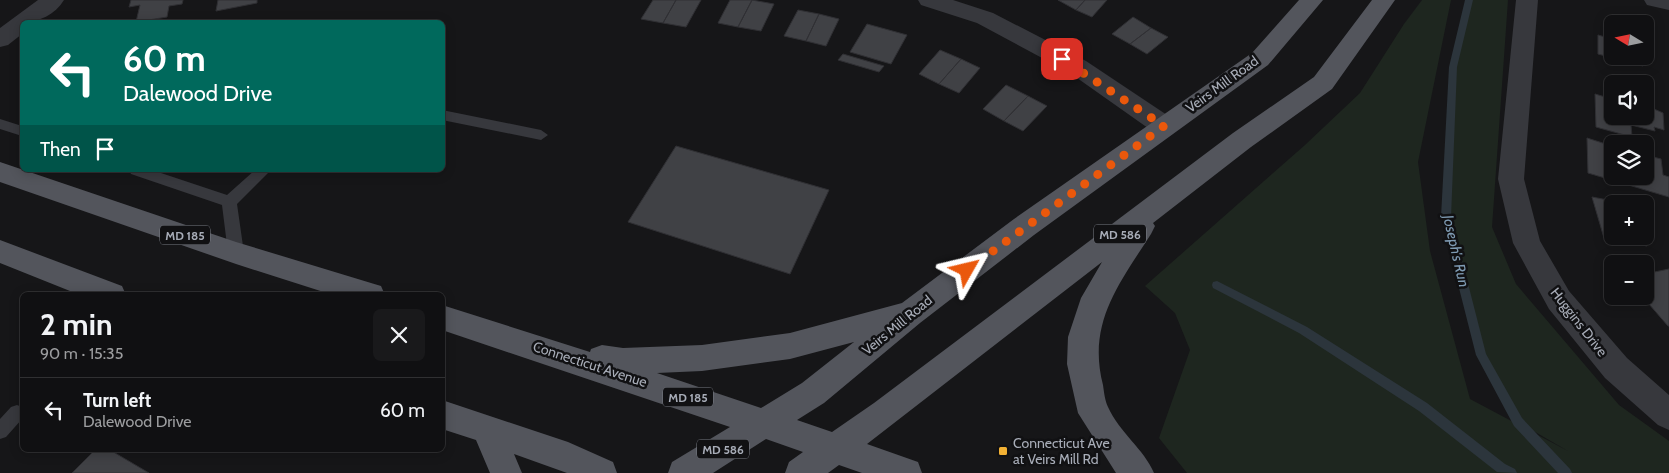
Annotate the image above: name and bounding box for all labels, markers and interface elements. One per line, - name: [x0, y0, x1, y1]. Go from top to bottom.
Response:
- north arrow: [1604, 15, 1654, 65]
- map controls: [1604, 15, 1654, 305]
- text: 60 m: [123, 37, 206, 80]
- pin: [1041, 38, 1083, 80]
- icon: left: [40, 40, 105, 105]
- icon: arrive: [1048, 45, 1076, 73]
- street label: Veirs Mill Road: [1182, 52, 1262, 116]
- button: sound: [1604, 75, 1654, 125]
- text: Dalewood Drive: [123, 80, 272, 107]
- icon: arrive: [91, 135, 119, 163]
- button: layers: [1604, 135, 1654, 185]
- text: Then: [40, 138, 81, 161]
- button: +: [1604, 195, 1654, 245]
- water label: Joseph's Run: [1439, 211, 1473, 289]
- road number: MD 586: [1094, 224, 1146, 243]
- road number: MD 185: [160, 226, 210, 244]
- position arrow: [940, 243, 992, 295]
- button: −: [1604, 255, 1654, 305]
- street label: Huggins Drive: [1547, 284, 1611, 360]
- street label: Veirs Mill Road: [858, 291, 936, 359]
- text: 2 min: [40, 306, 112, 343]
- button: close: [373, 309, 425, 361]
- street label: Connecticut Avenue: [531, 337, 649, 391]
- text: 90 m · 15:35: [40, 344, 123, 363]
- road number: MD 185: [663, 388, 713, 407]
- text: Turn left: [83, 389, 151, 412]
- icon: left: [40, 396, 68, 424]
- text: 60 m: [380, 399, 425, 422]
- text: Dalewood Drive: [83, 412, 192, 431]
- place label: Connecticut Ave at Veirs Mill Rd: [1013, 434, 1110, 468]
- road number: MD 586: [697, 439, 749, 458]
- marker: Connecticut Ave at Veirs Mill Rd: [997, 445, 1009, 457]

